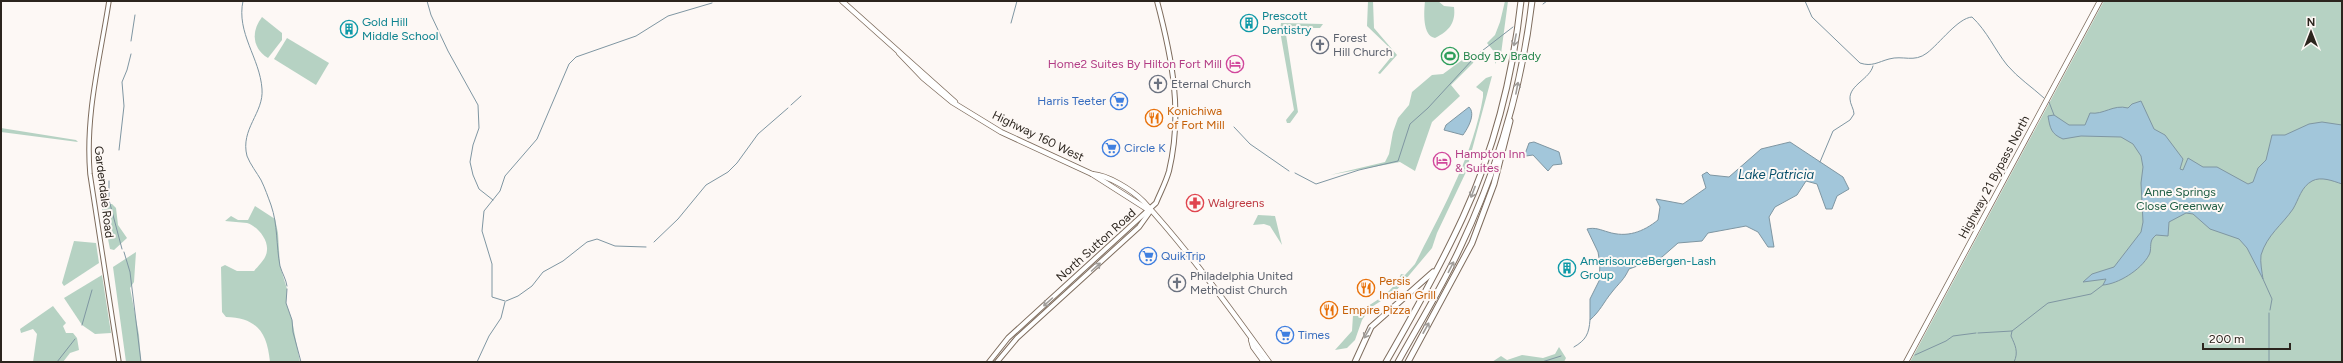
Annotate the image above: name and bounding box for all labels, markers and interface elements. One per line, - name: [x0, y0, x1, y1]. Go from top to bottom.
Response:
- place label: Prescott Dentistry: [1262, 9, 1312, 37]
- north arrow: [2291, 12, 2331, 52]
- building icon: Prescott Dentistry: [1239, 13, 1259, 33]
- place label: Gold Hill Middle School: [362, 15, 438, 43]
- text: N: [2307, 16, 2315, 29]
- building icon: Gold Hill Middle School: [339, 19, 359, 39]
- place label: Forest Hill Church: [1333, 31, 1393, 59]
- one-way arrow: [1511, 33, 1519, 46]
- church icon: Forest Hill Church: [1310, 35, 1330, 55]
- sports icon: Body By Brady: [1440, 46, 1460, 66]
- place label: Body By Brady: [1463, 49, 1542, 63]
- hotel icon: Home2 Suites By Hilton Fort Mill: [1225, 54, 1245, 74]
- place label: Home2 Suites By Hilton Fort Mill: [1048, 57, 1222, 71]
- church icon: Eternal Church: [1148, 74, 1168, 94]
- place label: Eternal Church: [1171, 77, 1251, 91]
- one-way arrow: [1513, 82, 1521, 95]
- supermarket icon: Harris Teeter: [1109, 91, 1129, 111]
- place label: Harris Teeter: [1037, 94, 1106, 108]
- place label: Konichiwa of Fort Mill: [1167, 104, 1225, 132]
- street label: Highway 160 West: [990, 108, 1086, 164]
- restaurant icon: Konichiwa of Fort Mill: [1144, 108, 1164, 128]
- street label: Highway 21 Bypass North: [1956, 113, 2033, 241]
- supermarket icon: Circle K: [1101, 138, 1121, 158]
- place label: Circle K: [1124, 141, 1166, 155]
- street label: Gardendale Road: [91, 145, 117, 239]
- place label: Hampton Inn & Suites: [1455, 147, 1526, 175]
- hotel icon: Hampton Inn & Suites: [1432, 151, 1452, 171]
- water label: Lake Patricia: [1738, 167, 1814, 182]
- one-way arrow: [1469, 185, 1476, 198]
- park label: Anne Springs Close Greenway: [2136, 185, 2225, 213]
- pharmacy icon: Walgreens: [1185, 193, 1205, 213]
- place label: Walgreens: [1208, 196, 1265, 210]
- street label: North Sutton Road: [1053, 206, 1139, 284]
- supermarket icon: QuikTrip: [1138, 246, 1158, 266]
- place label: QuikTrip: [1161, 249, 1206, 263]
- place label: AmerisourceBergen-Lash Group: [1580, 254, 1716, 282]
- building icon: AmerisourceBergen-Lash Group: [1557, 258, 1577, 278]
- one-way arrow: [1447, 261, 1455, 273]
- one-way arrow: [1090, 263, 1101, 272]
- place label: Philadelphia United Methodist Church: [1190, 269, 1293, 297]
- church icon: Philadelphia United Methodist Church: [1167, 273, 1187, 293]
- place label: Persis Indian Grill: [1379, 274, 1436, 302]
- restaurant icon: Persis Indian Grill: [1356, 278, 1376, 298]
- one-way arrow: [1043, 297, 1053, 306]
- restaurant icon: Empire Pizza: [1319, 300, 1339, 320]
- place label: Empire Pizza: [1342, 303, 1410, 317]
- one-way arrow: [1423, 322, 1431, 334]
- supermarket icon: Times: [1275, 325, 1295, 345]
- scale bar: [2203, 325, 2290, 351]
- one-way arrow: [1363, 327, 1371, 339]
- place label: Times: [1298, 328, 1330, 342]
- text: 200 m: [2209, 332, 2244, 346]

